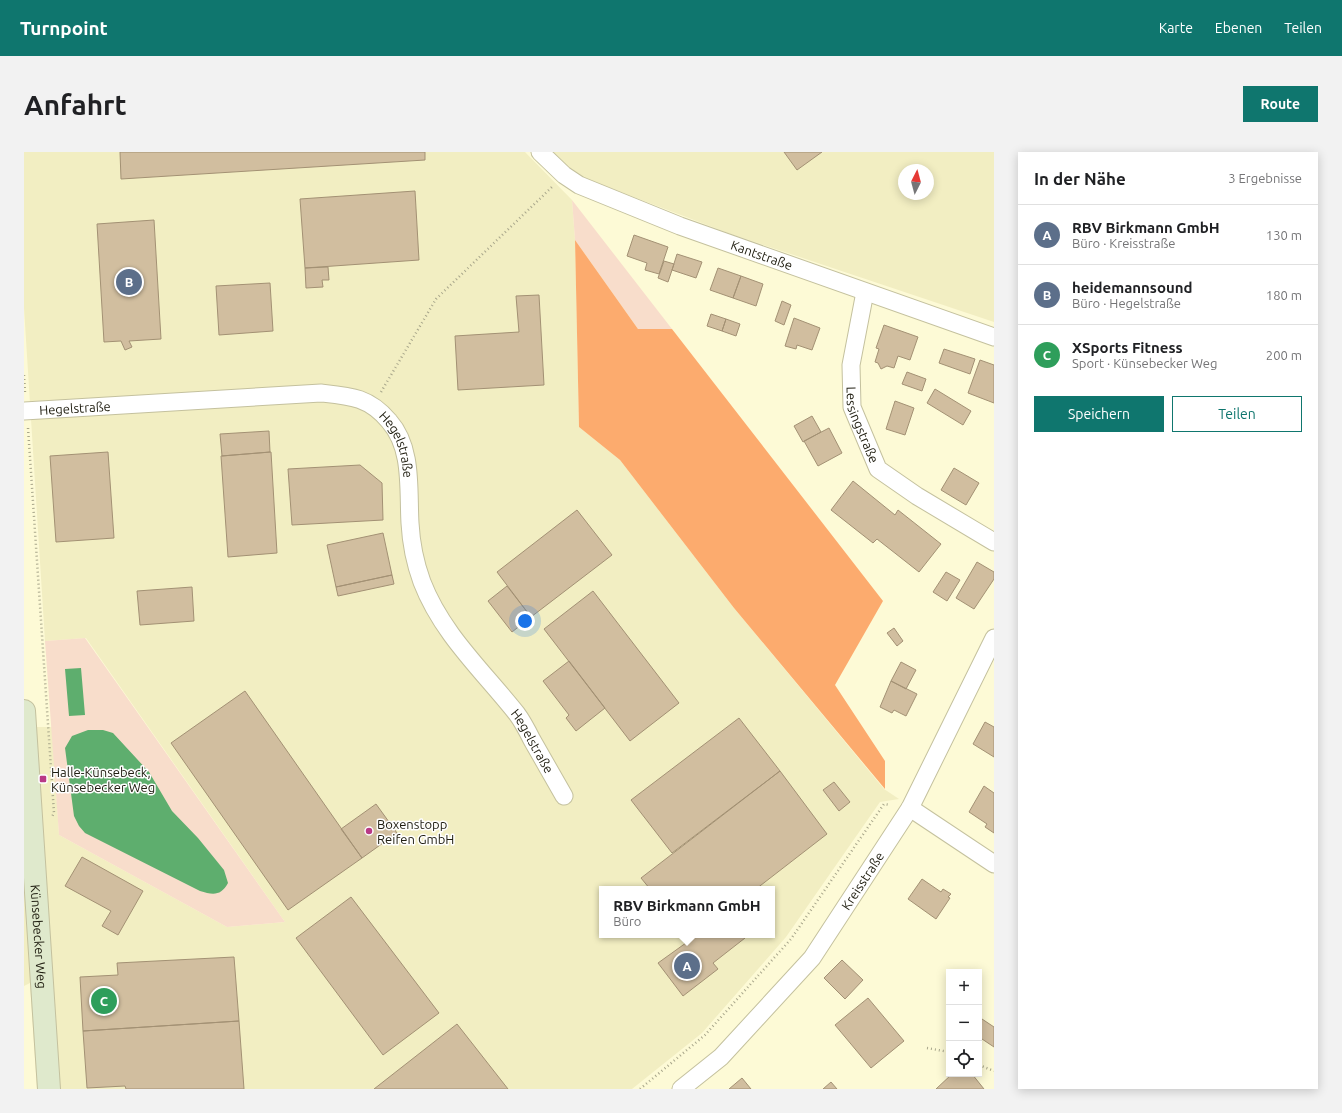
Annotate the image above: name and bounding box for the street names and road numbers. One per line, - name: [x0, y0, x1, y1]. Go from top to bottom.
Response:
- street label: Kantstraße: [729, 238, 795, 272]
- street label: Lessingstraße: [845, 386, 882, 465]
- street label: Hegelstraße: [39, 399, 111, 417]
- street label: Hegelstraße: [377, 408, 416, 478]
- street label: Hegelstraße: [509, 706, 556, 776]
- street label: Kreisstraße: [839, 849, 886, 912]
- street label: Künsebecker Weg: [28, 884, 49, 989]

